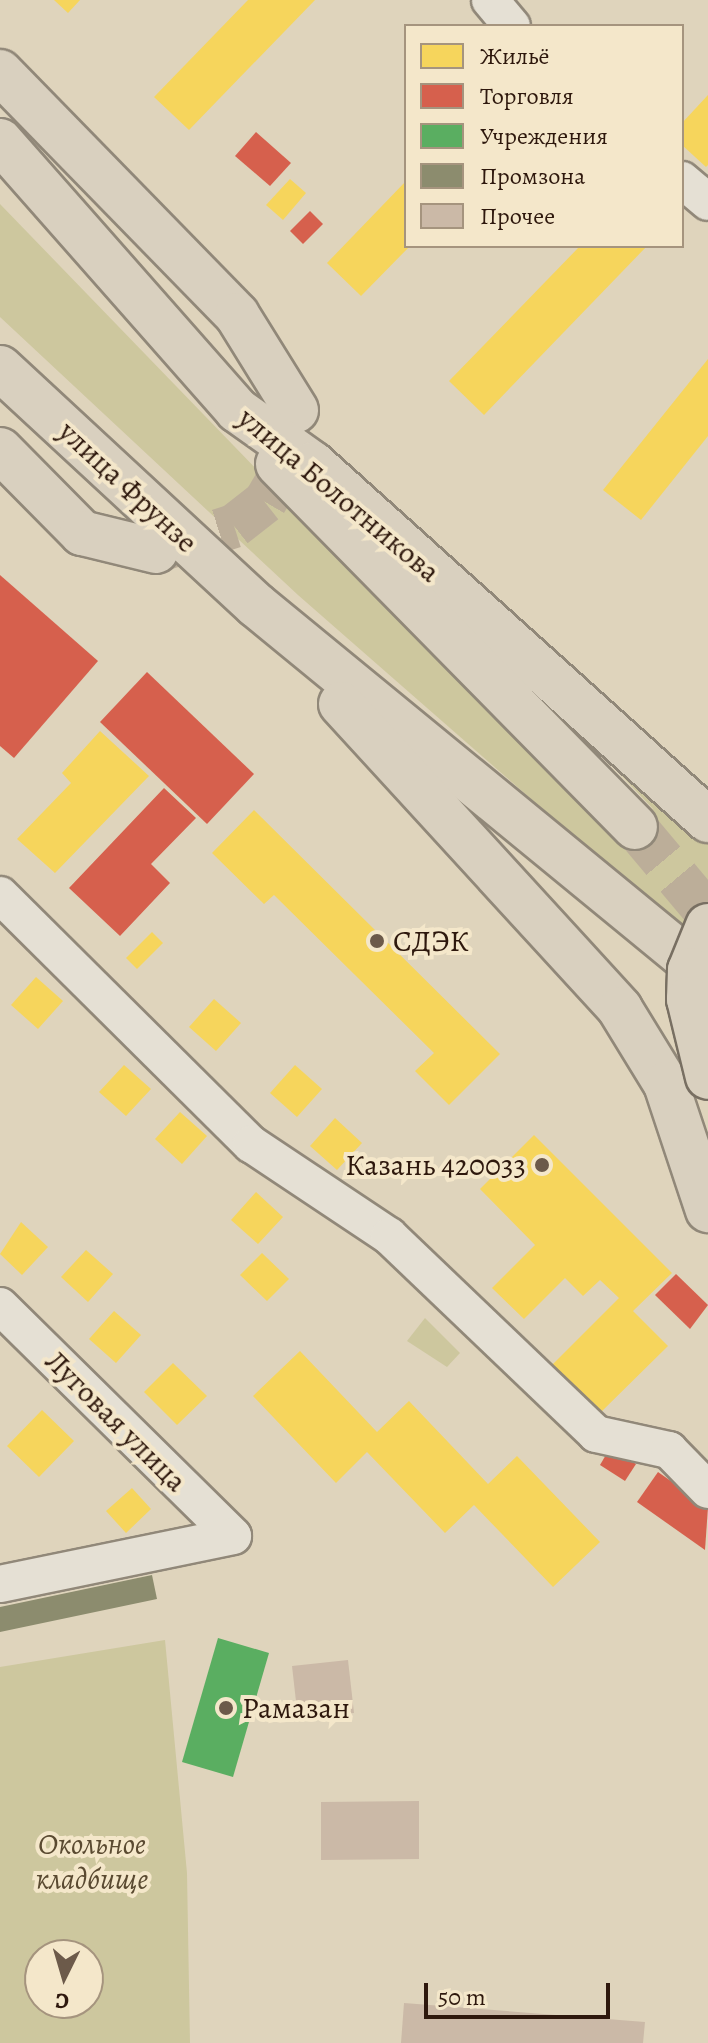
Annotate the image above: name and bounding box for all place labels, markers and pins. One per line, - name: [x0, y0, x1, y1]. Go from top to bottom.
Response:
- place label: СДЭК: [393, 923, 469, 959]
- marker: СДЭК: [368, 932, 386, 950]
- place label: Казань 420033: [345, 1147, 526, 1183]
- marker: Казань 420033: [533, 1156, 551, 1174]
- place label: Рамазан: [242, 1690, 350, 1726]
- marker: Рамазан: [217, 1699, 235, 1717]

